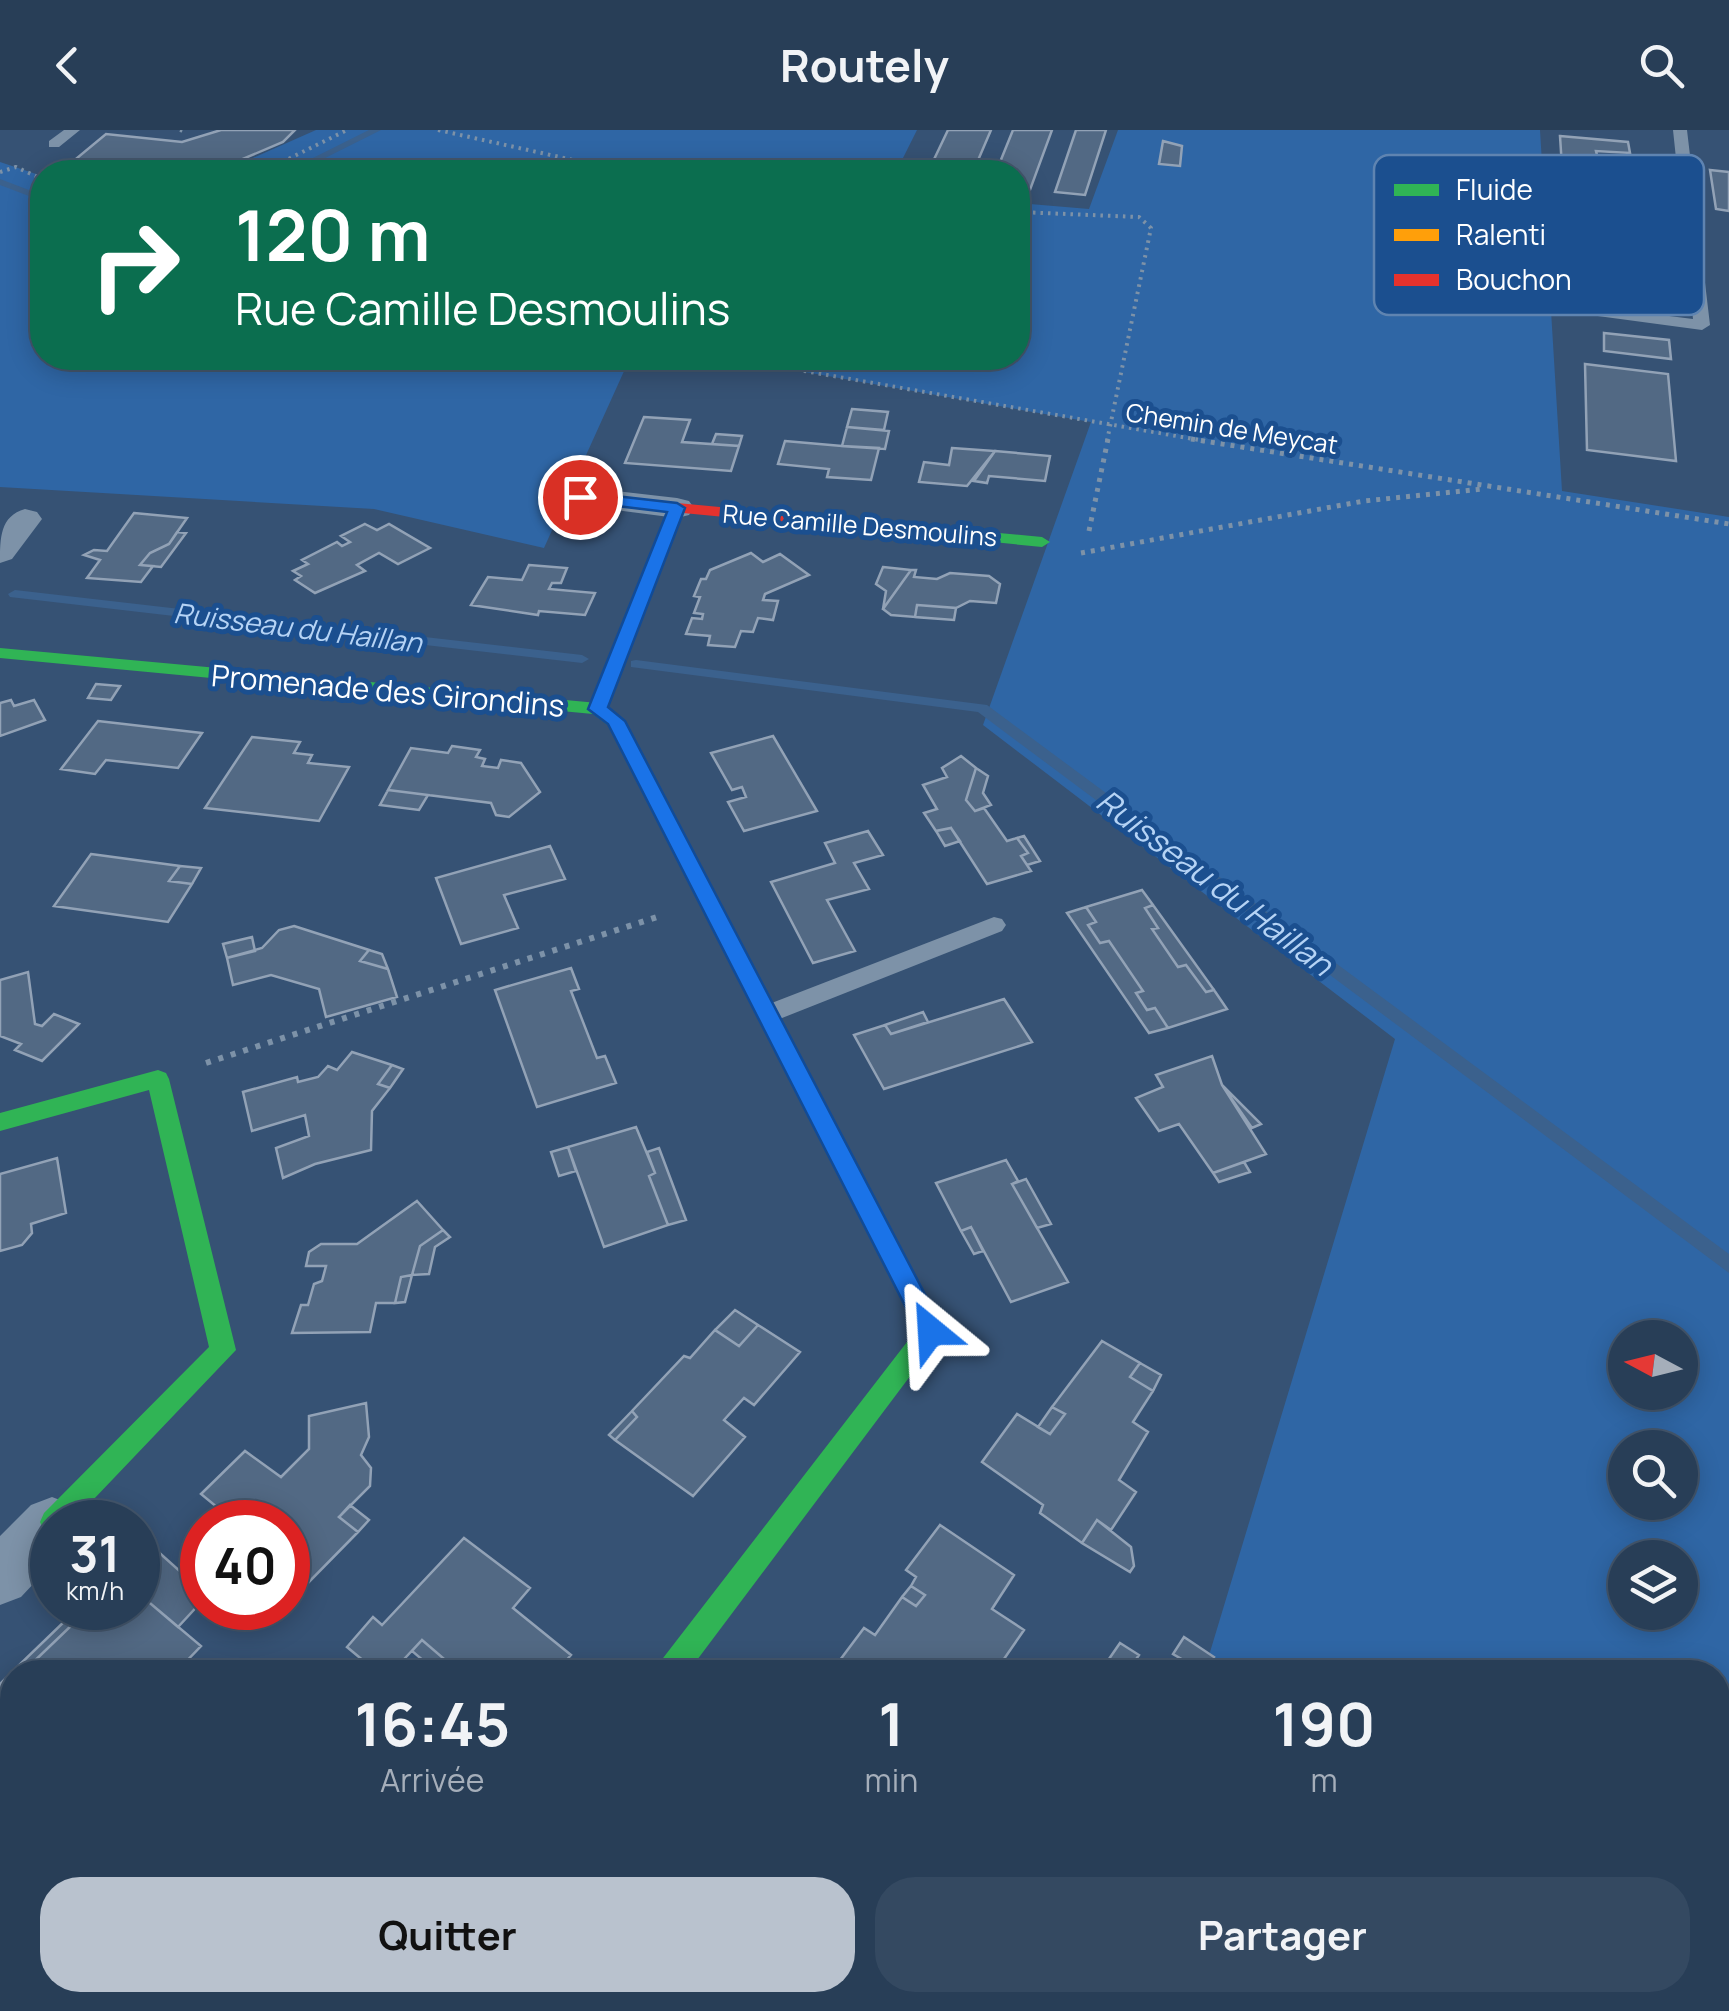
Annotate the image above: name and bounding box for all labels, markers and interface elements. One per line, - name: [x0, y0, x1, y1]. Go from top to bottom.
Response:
- text: Routely: [780, 34, 949, 96]
- icon: back: [40, 38, 95, 93]
- icon: search: [1634, 38, 1689, 93]
- legend: [1374, 155, 1704, 315]
- text: Fluide: [1456, 170, 1533, 208]
- text: 120 m: [235, 186, 430, 282]
- icon: right: [70, 200, 200, 330]
- text: Ralenti: [1456, 215, 1546, 253]
- text: Bouchon: [1456, 260, 1572, 298]
- text: Rue Camille Desmoulins: [235, 277, 730, 339]
- street label: Chemin de Meycat: [1124, 394, 1340, 462]
- pin: [538, 455, 623, 540]
- icon: arrive: [553, 470, 608, 525]
- street label: Rue Camille Desmoulins: [721, 496, 999, 554]
- water label: Ruisseau du Haillan: [172, 593, 425, 661]
- street label: Promenade des Girondins: [210, 654, 566, 726]
- water label: Ruisseau du Haillan: [1088, 779, 1343, 986]
- position arrow: [879, 1279, 983, 1383]
- north arrow: [1608, 1320, 1698, 1410]
- map controls: [1608, 1320, 1698, 1630]
- button: search: [1608, 1430, 1698, 1520]
- speed limit sign: 40: [180, 1500, 310, 1630]
- text: 31: [70, 1519, 120, 1587]
- button: layers: [1608, 1540, 1698, 1630]
- text: km/h: [66, 1573, 124, 1608]
- text: 16:45: [354, 1682, 510, 1764]
- text: 1: [878, 1682, 905, 1764]
- text: 190: [1273, 1682, 1376, 1764]
- text: Arrivée: [380, 1758, 485, 1802]
- text: min: [865, 1758, 918, 1802]
- text: m: [1311, 1758, 1338, 1802]
- button: Quitter: [40, 1877, 855, 1992]
- button: Partager: [875, 1877, 1690, 1992]

